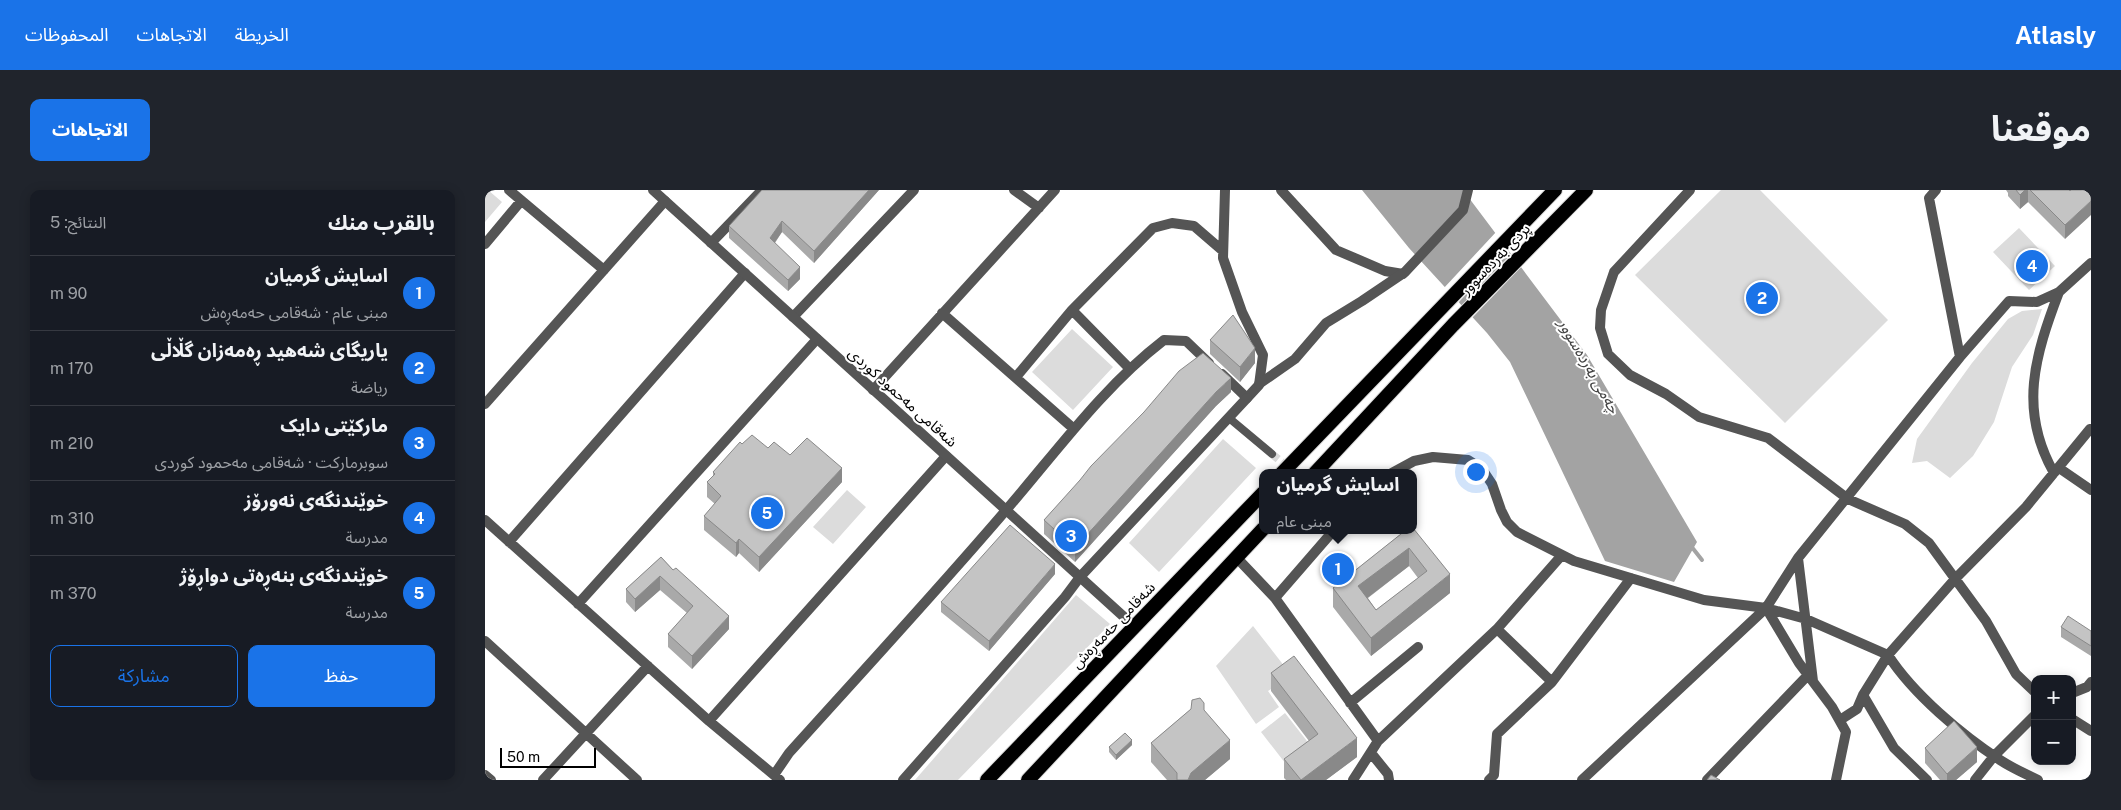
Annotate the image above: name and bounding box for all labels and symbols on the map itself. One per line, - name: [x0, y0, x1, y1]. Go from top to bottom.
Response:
- street label: پردی بەردەسوور: [1456, 220, 1535, 300]
- pin: 4: [2016, 247, 2048, 285]
- pin: 2: [1746, 279, 1778, 317]
- water label: چەمی بەردەسوور: [1552, 314, 1624, 418]
- street label: شەقامی مەحمود کوردی: [845, 344, 961, 451]
- your location: [1463, 459, 1489, 485]
- pin: 5: [751, 494, 783, 532]
- pin: 3: [1055, 517, 1087, 555]
- pin: 1: [1322, 550, 1354, 588]
- street label: شەقامی حەمەڕەش: [1068, 578, 1162, 675]
- scale bar: [500, 745, 596, 768]

